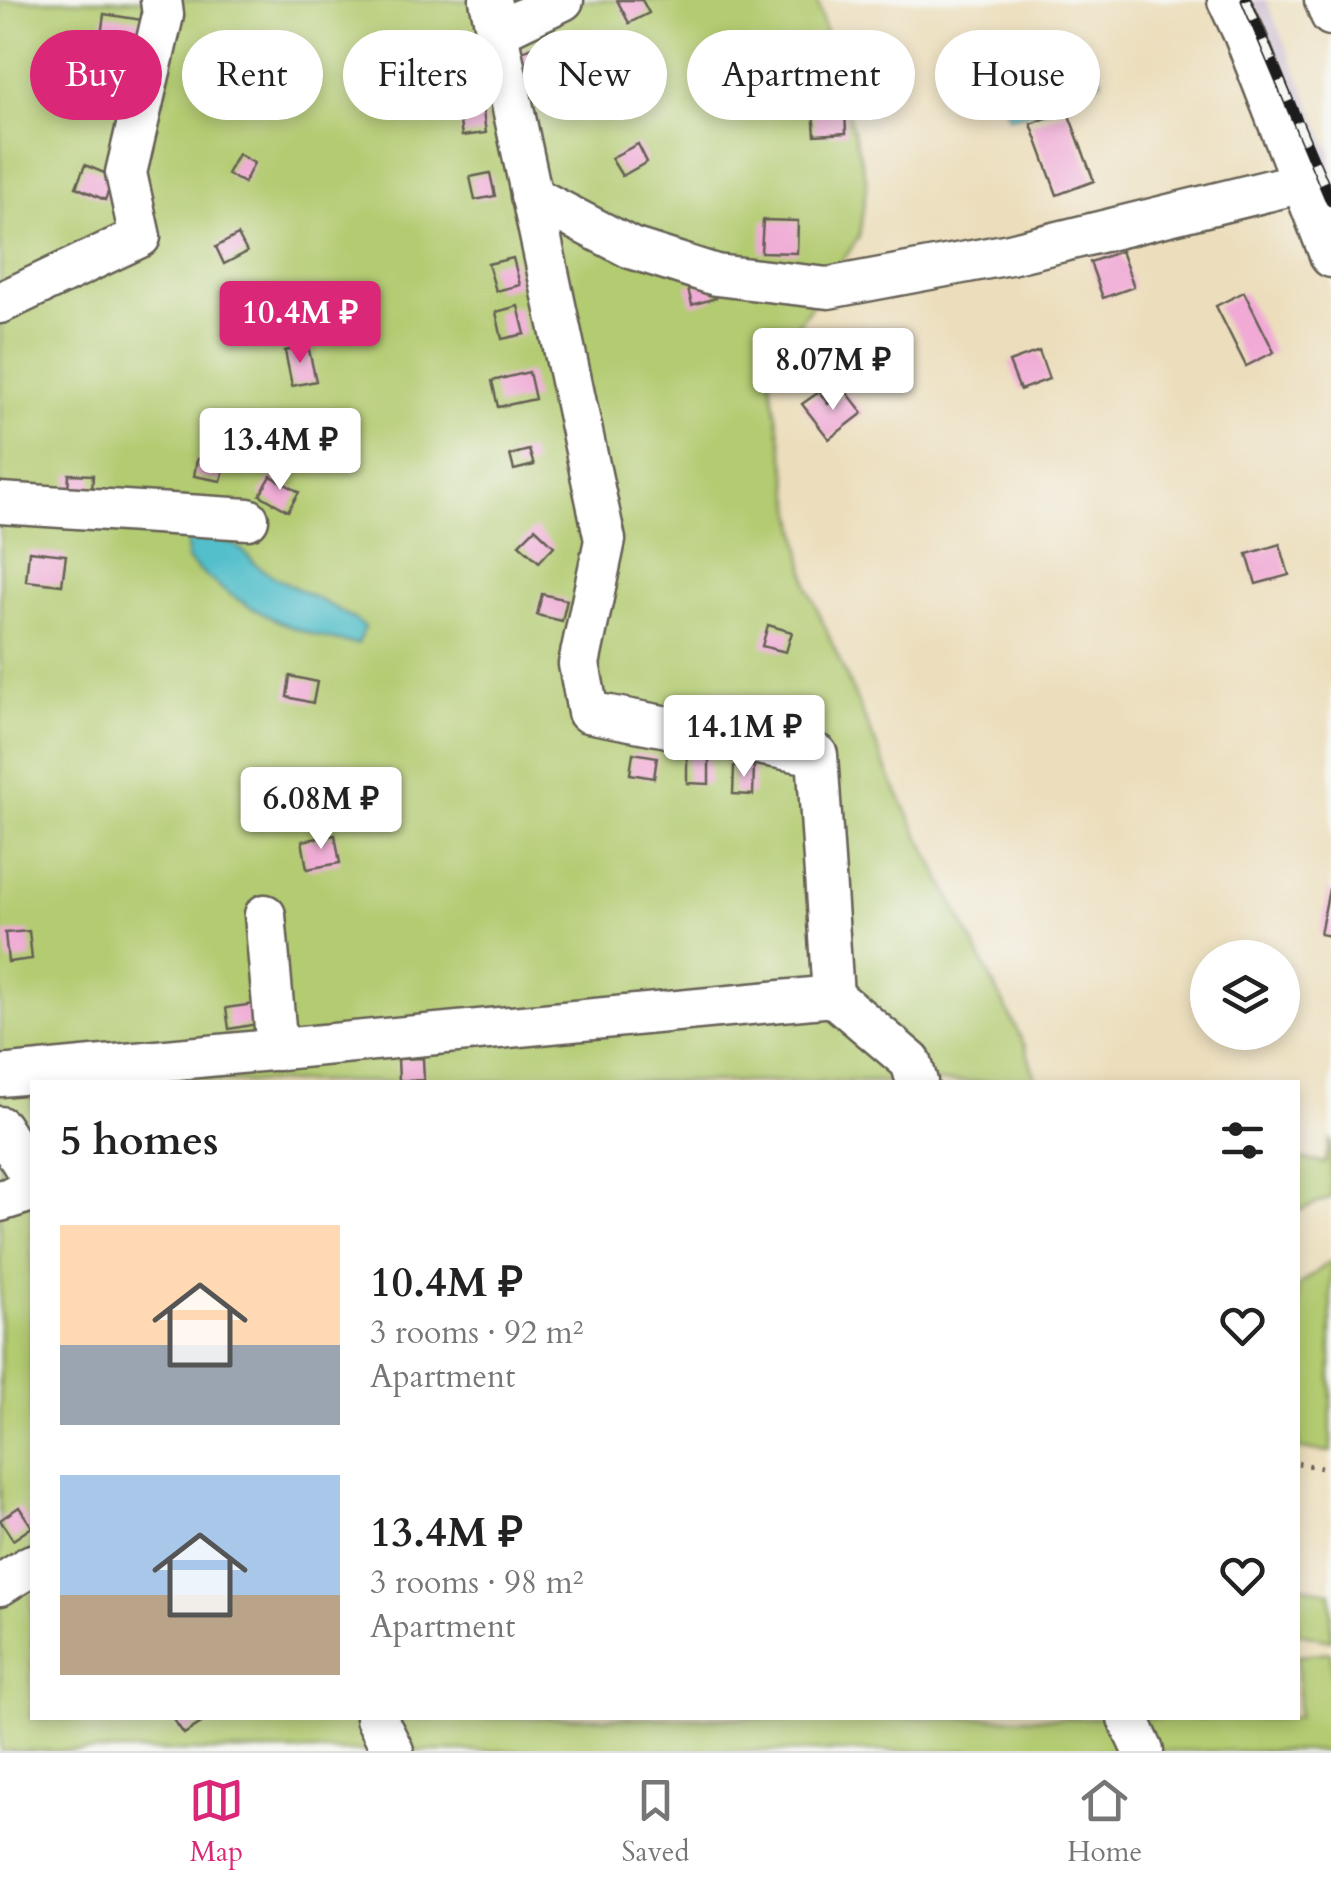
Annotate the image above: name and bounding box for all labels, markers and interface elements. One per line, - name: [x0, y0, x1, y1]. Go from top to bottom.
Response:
- chip: Buy: [30, 30, 162, 120]
- chip: Rent: [182, 30, 323, 120]
- chip: Filters: [343, 30, 503, 120]
- chip: New: [523, 30, 667, 120]
- chip: Apartment: [687, 30, 915, 120]
- chip: House: [935, 30, 1100, 120]
- pin: 10.4M ₽: [208, 281, 392, 366]
- text: 10.4M ₽: [242, 291, 358, 335]
- pin: 8.07M ₽: [741, 328, 925, 413]
- text: 8.07M ₽: [775, 338, 891, 382]
- pin: 13.4M ₽: [188, 408, 372, 493]
- text: 13.4M ₽: [222, 418, 338, 462]
- pin: 14.1M ₽: [652, 695, 836, 780]
- text: 14.1M ₽: [686, 705, 802, 749]
- pin: 6.08M ₽: [229, 767, 413, 852]
- text: 6.08M ₽: [263, 777, 379, 821]
- map controls: [1190, 940, 1300, 1050]
- button: layers: [1190, 940, 1300, 1050]
- text: 5 homes: [60, 1112, 218, 1169]
- icon: filters: [1215, 1113, 1270, 1168]
- text: 10.4M ₽: [370, 1254, 523, 1311]
- icon: home: [140, 1265, 260, 1385]
- icon: heart: [1215, 1298, 1270, 1353]
- text: 3 rooms · 92 m²: [370, 1311, 583, 1355]
- text: Apartment: [370, 1355, 515, 1399]
- text: 13.4M ₽: [370, 1504, 523, 1561]
- icon: home: [140, 1515, 260, 1635]
- icon: heart: [1215, 1548, 1270, 1603]
- text: 3 rooms · 98 m²: [370, 1561, 583, 1605]
- text: Apartment: [370, 1605, 515, 1649]
- tab: Map: [189, 1773, 244, 1871]
- tab: Saved: [622, 1773, 689, 1871]
- tab: Home: [1067, 1773, 1142, 1871]

